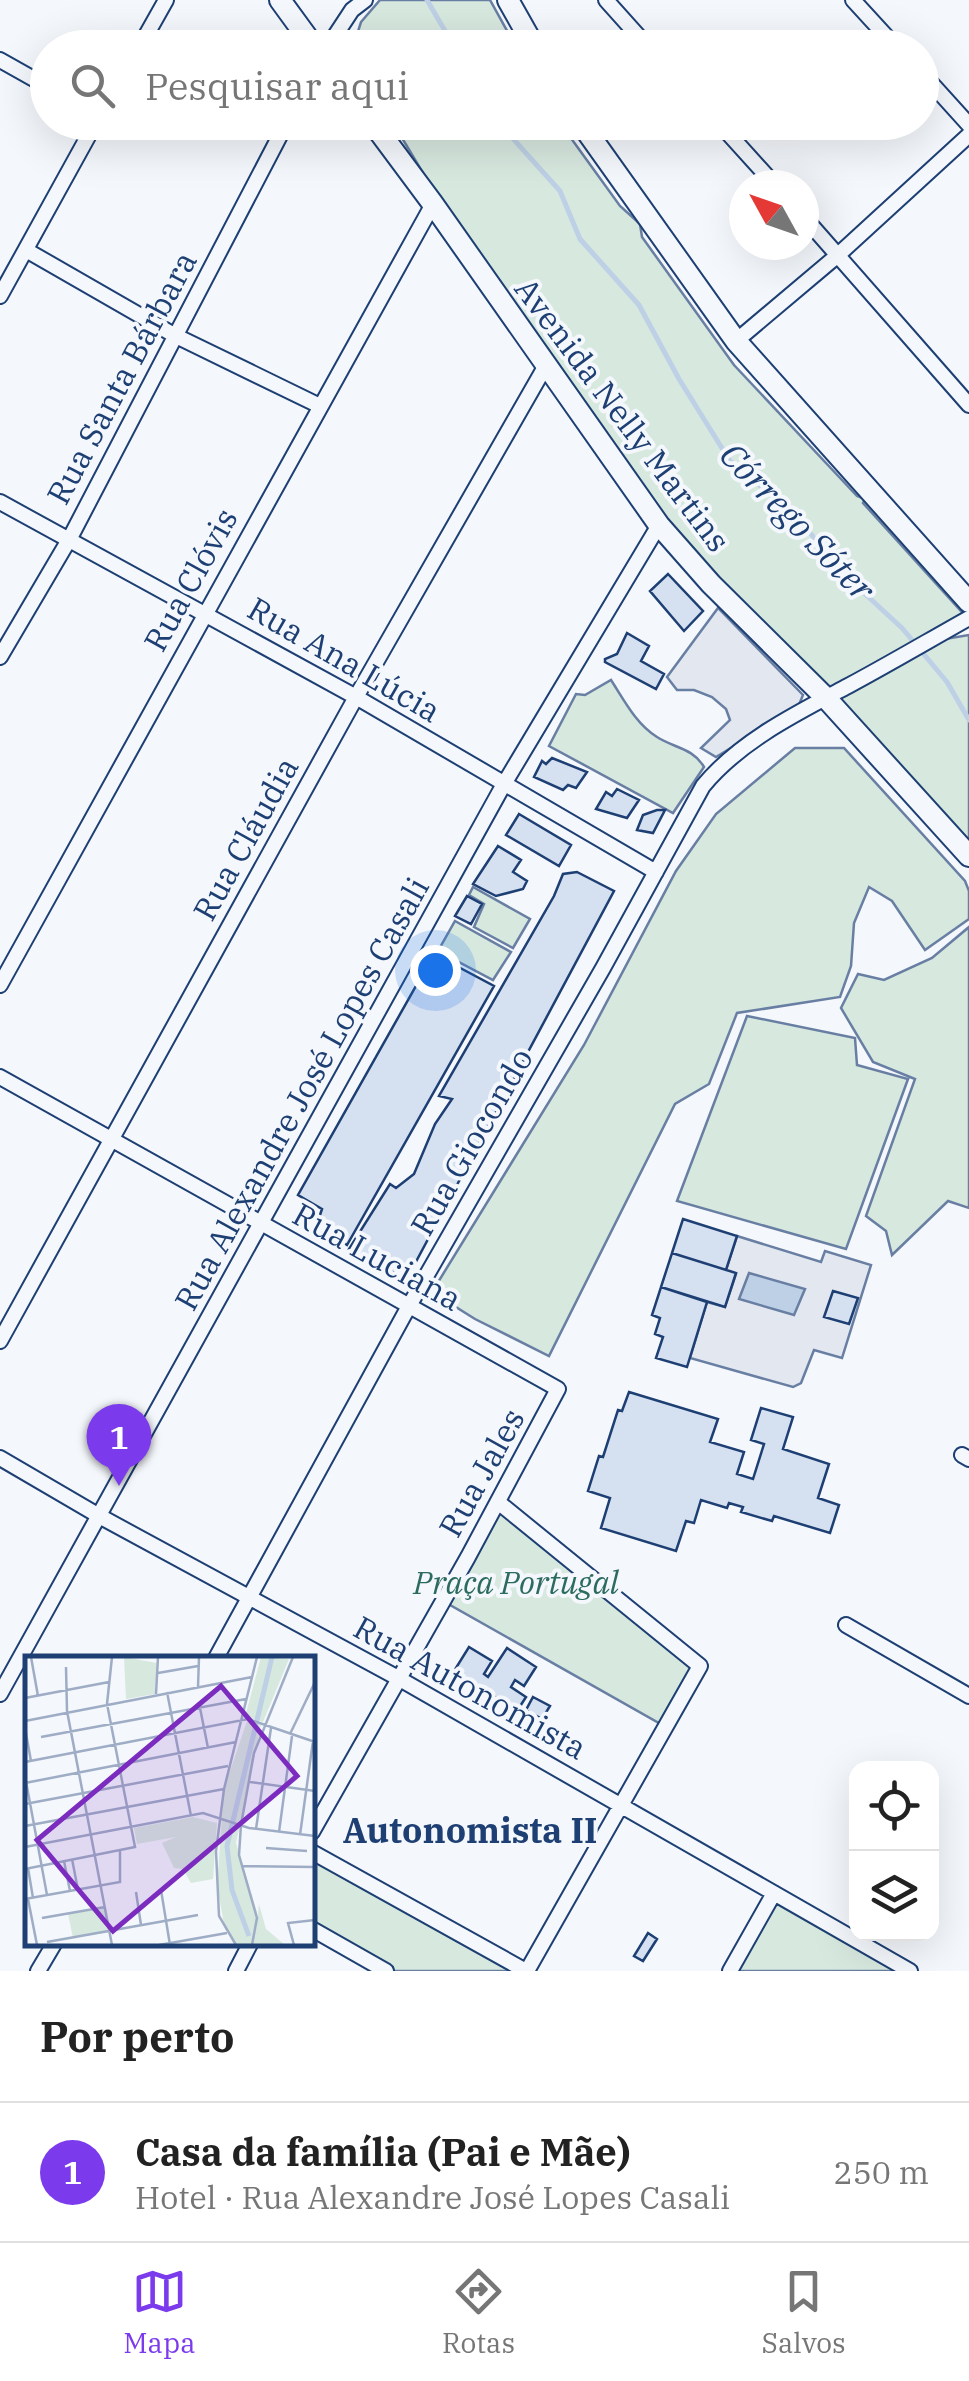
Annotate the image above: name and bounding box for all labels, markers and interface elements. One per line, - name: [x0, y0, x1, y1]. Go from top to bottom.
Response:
- search box: [30, 30, 939, 140]
- icon: search: [65, 58, 120, 113]
- text: Pesquisar aqui: [145, 61, 409, 110]
- north arrow: [729, 170, 819, 260]
- street label: Rua Santa Bárbara: [37, 244, 206, 511]
- street label: Avenida Nelly Martins: [506, 269, 740, 560]
- water label: Córrego Sóter: [710, 432, 886, 612]
- street label: Rua Clóvis: [134, 501, 247, 658]
- street label: Rua Ana Lúcia: [241, 587, 448, 731]
- street label: Rua Cláudia: [183, 749, 307, 928]
- street label: Rua Alexandre José Lopes Casali: [164, 870, 438, 1317]
- your location: [410, 945, 461, 996]
- street label: Rua Giocondo: [401, 1040, 542, 1243]
- street label: Rua Luciana: [286, 1193, 469, 1320]
- street label: Rua Jales: [429, 1401, 534, 1544]
- pin: 1: [86, 1404, 152, 1486]
- park label: Praça Portugal: [412, 1561, 620, 1603]
- street label: Rua Autonomista: [347, 1606, 594, 1768]
- inset map: [25, 1656, 315, 1946]
- map controls: [849, 1761, 939, 1941]
- button: locate: [849, 1761, 939, 1851]
- district label: Autonomista II: [343, 1807, 597, 1853]
- button: layers: [849, 1851, 939, 1941]
- text: Por perto: [40, 2009, 234, 2064]
- text: Casa da família (Pai e Mãe): [135, 2127, 630, 2176]
- text: 1: [63, 2151, 82, 2193]
- text: 250 m: [833, 2151, 929, 2193]
- text: Hotel · Rua Alexandre José Lopes Casali: [135, 2176, 730, 2218]
- tab: Mapa: [123, 2264, 196, 2361]
- tab: Rotas: [442, 2264, 515, 2361]
- tab: Salvos: [761, 2264, 846, 2361]

